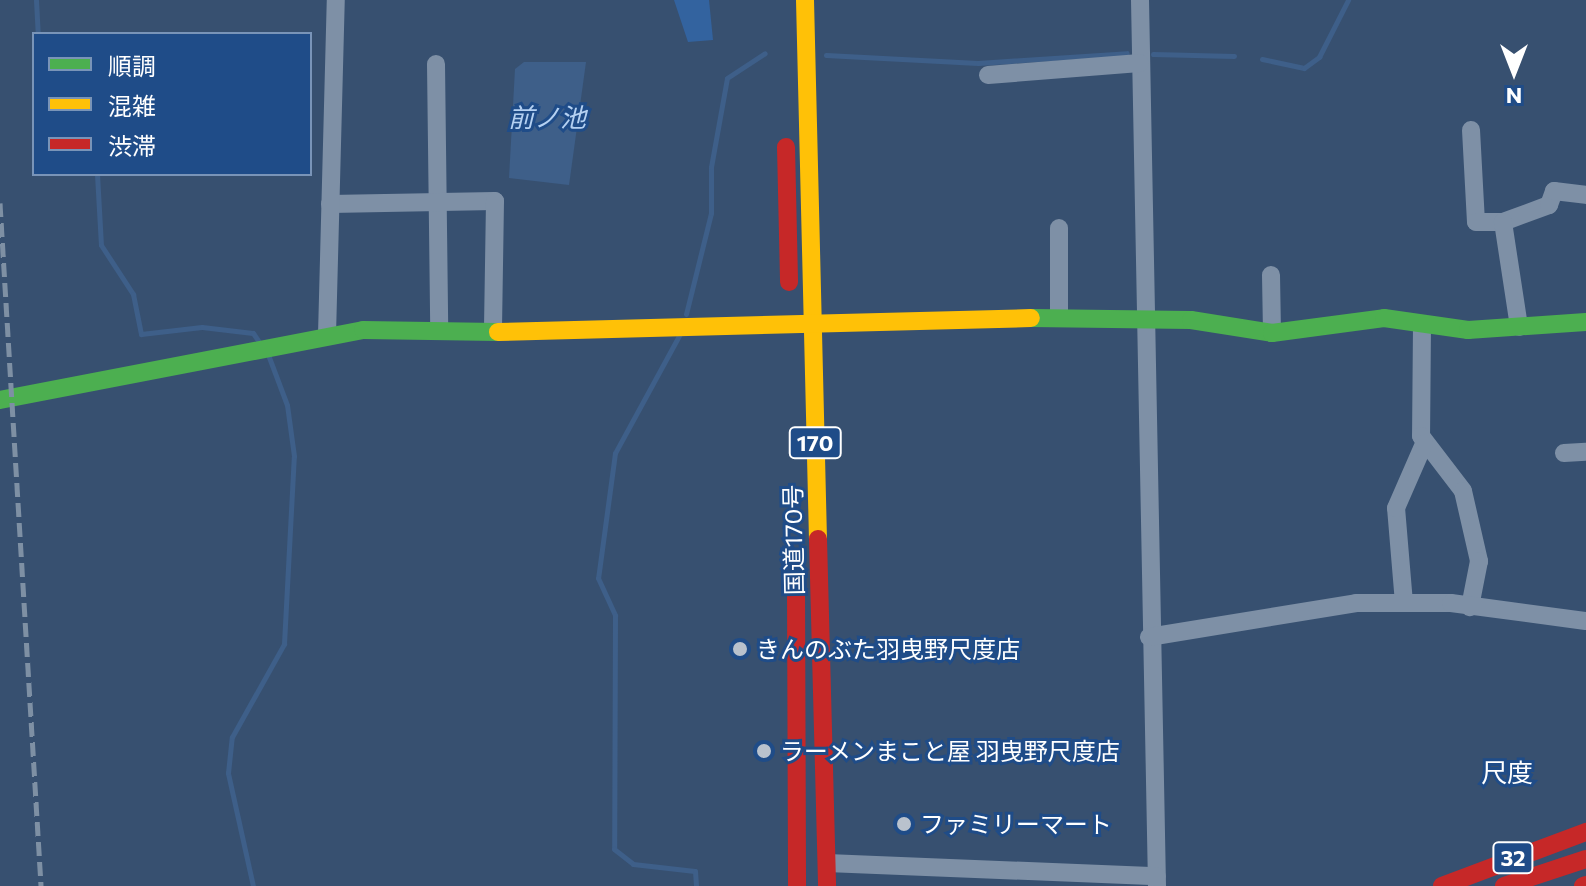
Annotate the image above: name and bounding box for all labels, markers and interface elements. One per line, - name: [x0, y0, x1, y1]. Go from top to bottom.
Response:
- legend: [32, 32, 312, 176]
- north arrow: [1474, 32, 1554, 112]
- text: 順調: [108, 51, 156, 80]
- text: N: [1506, 83, 1522, 110]
- text: 混雑: [108, 91, 156, 120]
- water label: 前ノ池: [508, 101, 586, 133]
- text: 渋滞: [108, 131, 156, 160]
- road number: 170: [787, 425, 843, 461]
- street label: 国道170号: [778, 484, 808, 596]
- place label: きんのぶた羽曳野尺度店: [756, 635, 1020, 663]
- marker: きんのぶた羽曳野尺度店: [731, 640, 749, 658]
- place label: ラーメンまこと屋 羽曳野尺度店: [780, 737, 1121, 765]
- marker: ラーメンまこと屋 羽曳野尺度店: [755, 742, 773, 760]
- district label: 尺度: [1481, 756, 1533, 788]
- place label: ファミリーマート: [920, 810, 1112, 838]
- marker: ファミリーマート: [895, 815, 913, 833]
- road number: 32: [1491, 840, 1535, 876]

